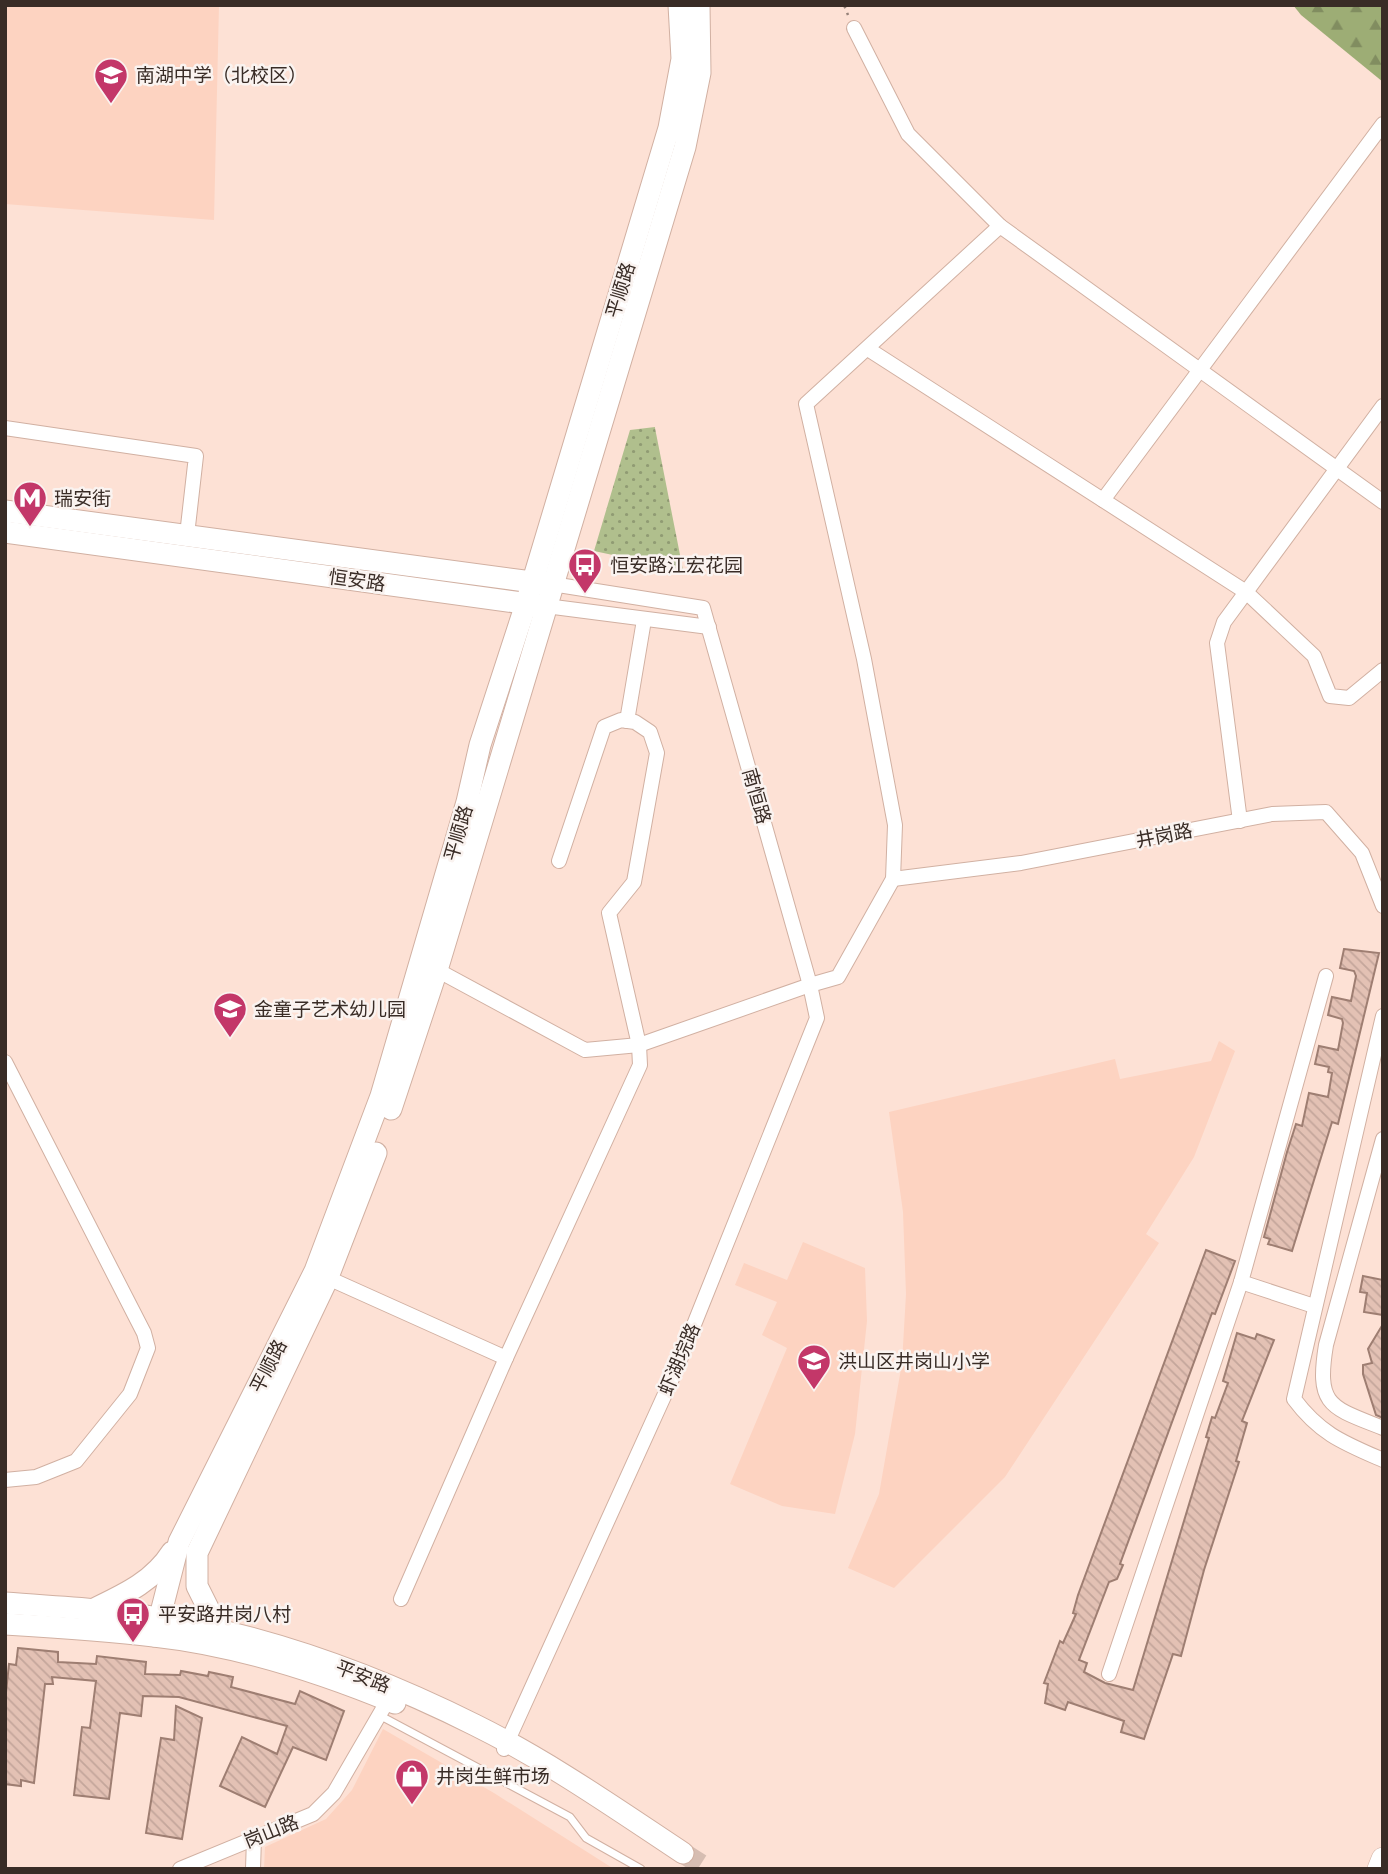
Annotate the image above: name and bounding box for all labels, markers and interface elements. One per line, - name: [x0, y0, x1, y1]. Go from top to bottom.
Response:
- school or university icon: 南湖中学（北校区）: [92, 56, 130, 105]
- place label: 南湖中学（北校区）: [136, 64, 307, 87]
- street label: 平顺路: [601, 260, 640, 321]
- metro station icon: 瑞安街: [11, 479, 49, 528]
- place label: 瑞安街: [54, 487, 111, 510]
- bus stop icon: 恒安路江宏花园: [566, 546, 604, 595]
- place label: 恒安路江宏花园: [610, 554, 743, 577]
- street label: 恒安路: [327, 565, 387, 596]
- street label: 南恒路: [738, 766, 775, 827]
- street label: 平顺路: [440, 803, 477, 864]
- street label: 井岗路: [1134, 819, 1194, 852]
- school or university icon: 金童子艺术幼儿园: [211, 990, 249, 1039]
- place label: 金童子艺术幼儿园: [254, 998, 406, 1021]
- street label: 虾湖垸路: [654, 1320, 705, 1399]
- street label: 平顺路: [245, 1336, 292, 1397]
- school or university icon: 洪山区井岗山小学: [795, 1342, 833, 1391]
- place label: 洪山区井岗山小学: [838, 1350, 990, 1373]
- bus stop icon: 平安路井岗八村: [114, 1595, 152, 1644]
- place label: 平安路井岗八村: [158, 1603, 291, 1626]
- street label: 平安路: [332, 1656, 394, 1697]
- shop icon: 井岗生鲜市场: [393, 1757, 431, 1806]
- place label: 井岗生鲜市场: [436, 1765, 550, 1788]
- street label: 岗山路: [240, 1810, 302, 1853]

